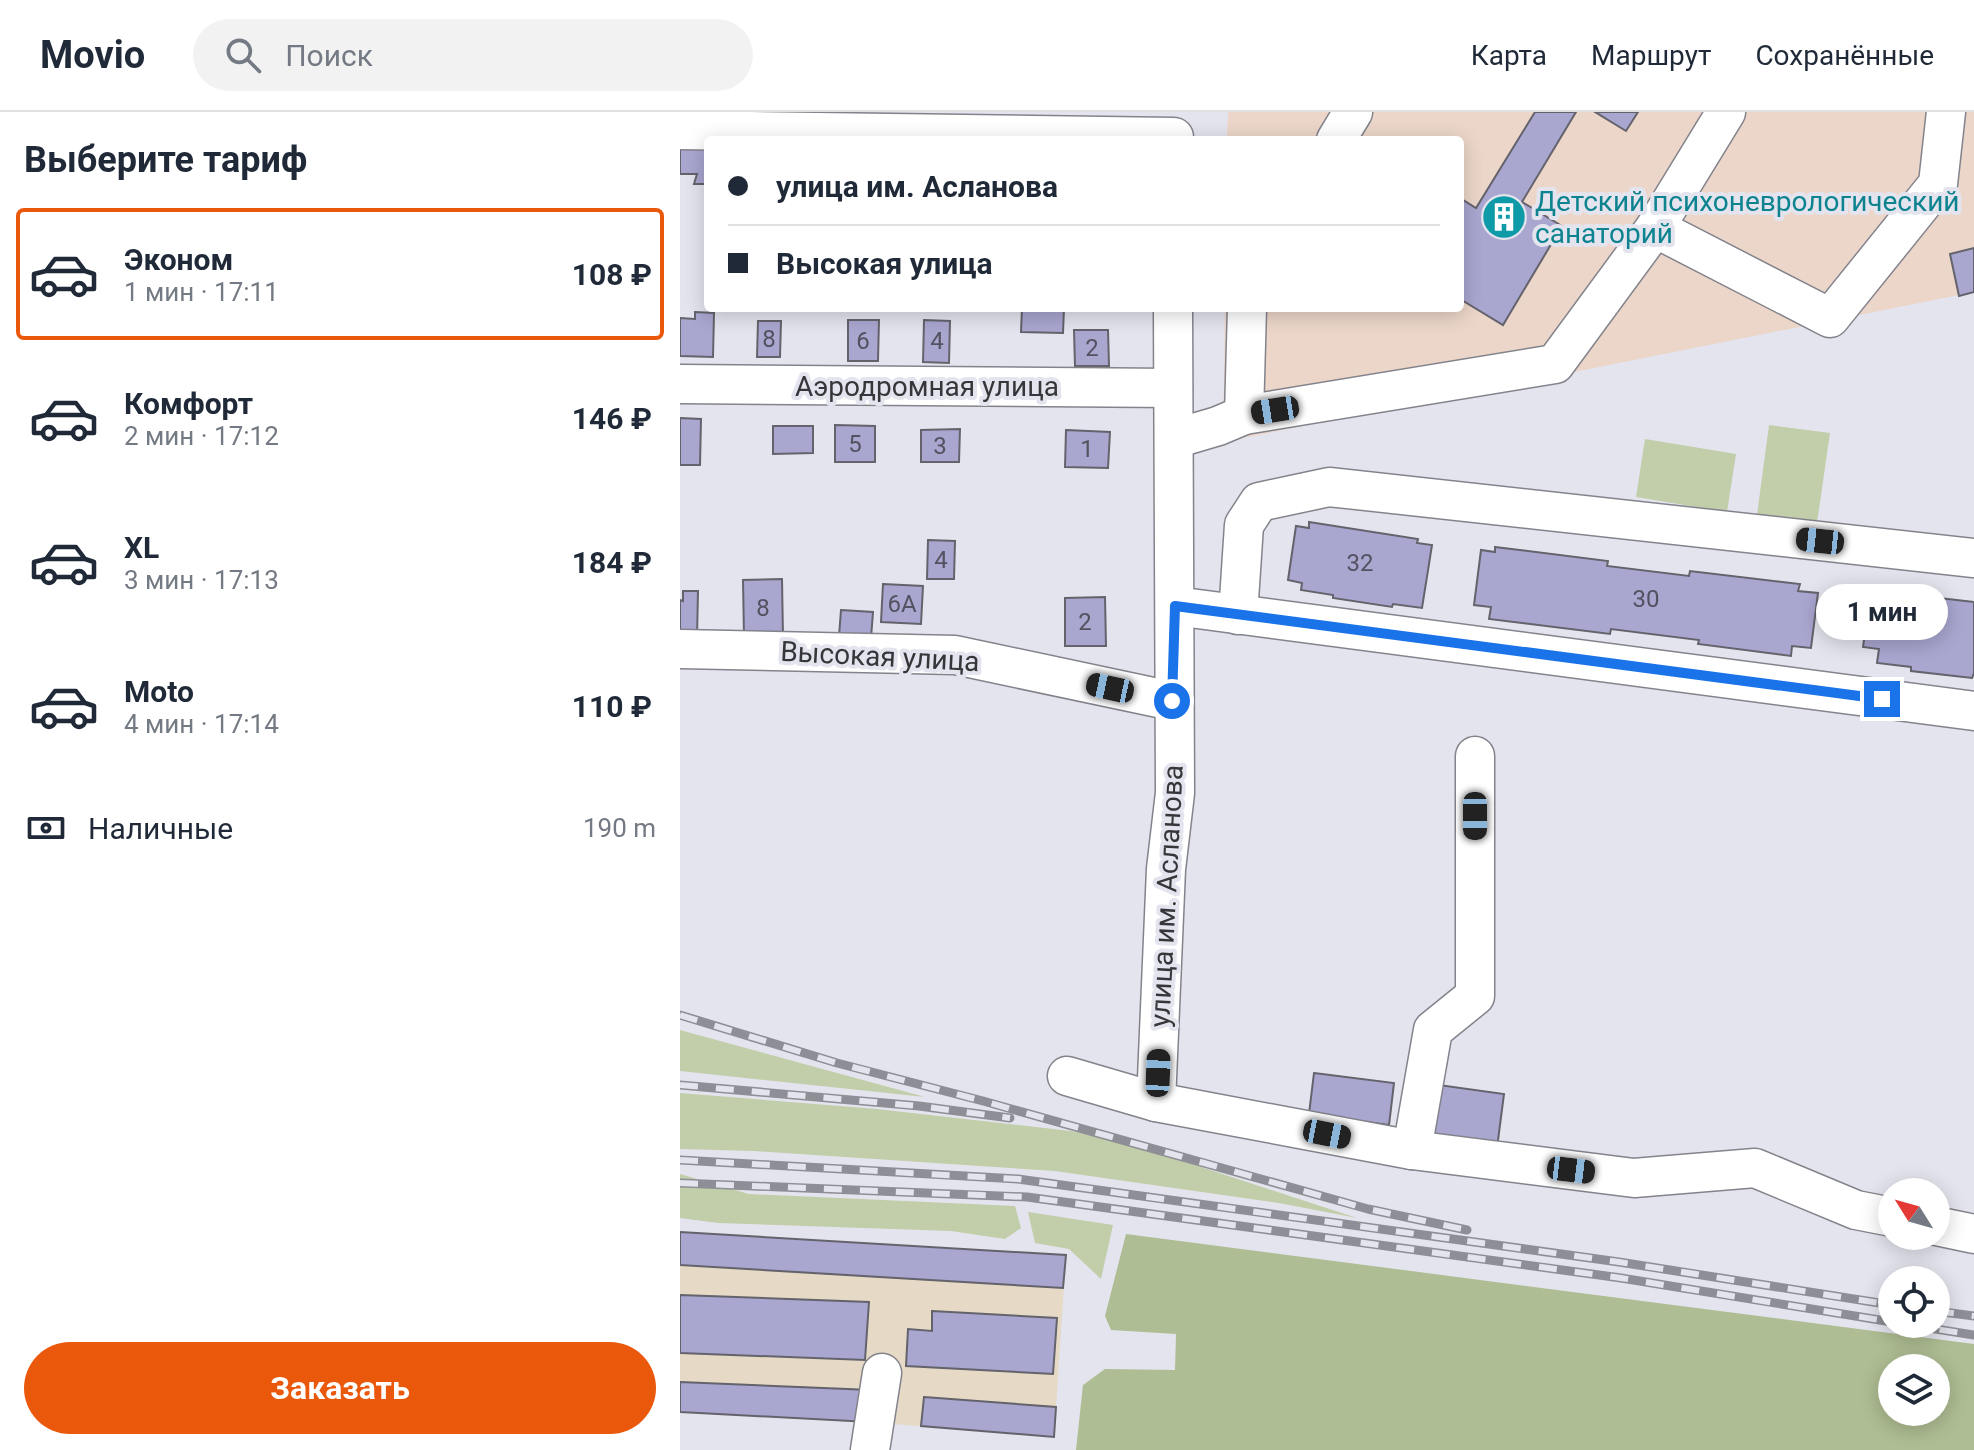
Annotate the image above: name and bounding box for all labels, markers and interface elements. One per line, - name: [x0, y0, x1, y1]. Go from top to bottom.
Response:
- search box: [193, 19, 753, 91]
- text: Movio: [40, 33, 145, 77]
- icon: search: [221, 33, 265, 77]
- text: Поиск: [285, 38, 373, 73]
- text: Карта: [1471, 39, 1547, 72]
- text: Маршрут: [1591, 39, 1711, 72]
- text: Сохранённые: [1755, 39, 1934, 72]
- text: Выберите тариф: [24, 139, 307, 181]
- text: улица им. Асланова: [776, 169, 1058, 204]
- place label: Детский психоневрологический санаторий: [1535, 185, 1959, 250]
- building icon: Детский психоневрологический санаторий: [1480, 193, 1528, 241]
- icon: car: [28, 238, 100, 310]
- text: Эконом: [124, 242, 233, 277]
- text: Высокая улица: [776, 246, 993, 281]
- text: 108 ₽: [572, 257, 652, 292]
- text: 1 мин · 17:11: [124, 277, 279, 307]
- house number: 8: [762, 325, 776, 353]
- house number: 6: [856, 327, 870, 355]
- house number: 4: [930, 327, 944, 355]
- house number: 2: [1085, 334, 1099, 362]
- street label: Аэродромная улица: [795, 370, 1059, 403]
- icon: car: [28, 382, 100, 454]
- text: Комфорт: [124, 386, 253, 421]
- car: [1249, 394, 1301, 426]
- text: 146 ₽: [572, 401, 652, 436]
- text: 2 мин · 17:12: [124, 421, 279, 451]
- house number: 5: [848, 430, 862, 458]
- house number: 3: [933, 432, 947, 460]
- house number: 1: [1080, 435, 1094, 463]
- icon: car: [28, 526, 100, 598]
- car: [1795, 527, 1845, 555]
- text: XL: [124, 530, 159, 565]
- text: 184 ₽: [572, 545, 652, 580]
- house number: 4: [934, 546, 948, 574]
- house number: 32: [1347, 549, 1373, 577]
- text: 3 мин · 17:13: [124, 565, 279, 595]
- callout: 1 мин: [1816, 583, 1948, 639]
- house number: 30: [1633, 585, 1659, 613]
- house number: 6А: [887, 590, 917, 618]
- house number: 8: [756, 594, 770, 622]
- text: 1 мин: [1847, 597, 1917, 627]
- house number: 2: [1078, 608, 1092, 636]
- street label: Высокая улица: [780, 635, 980, 678]
- icon: car: [28, 670, 100, 742]
- car: [1084, 671, 1136, 705]
- text: Moto: [124, 674, 194, 709]
- route end: [1864, 681, 1900, 717]
- route start: [1154, 683, 1190, 719]
- text: 110 ₽: [572, 689, 652, 724]
- text: 4 мин · 17:14: [124, 709, 279, 739]
- street label: улица им. Асланова: [1143, 764, 1190, 1028]
- car: [1463, 792, 1487, 840]
- icon: cash: [24, 806, 68, 850]
- text: Наличные: [88, 811, 233, 846]
- text: 190 m: [583, 813, 656, 843]
- car: [1145, 1049, 1171, 1097]
- car: [1301, 1118, 1353, 1150]
- car: [1546, 1155, 1596, 1185]
- north arrow: [1878, 1178, 1950, 1250]
- map controls: [1878, 1178, 1950, 1426]
- button: locate: [1878, 1266, 1950, 1338]
- button: Заказать: [24, 1342, 656, 1434]
- button: layers: [1878, 1354, 1950, 1426]

